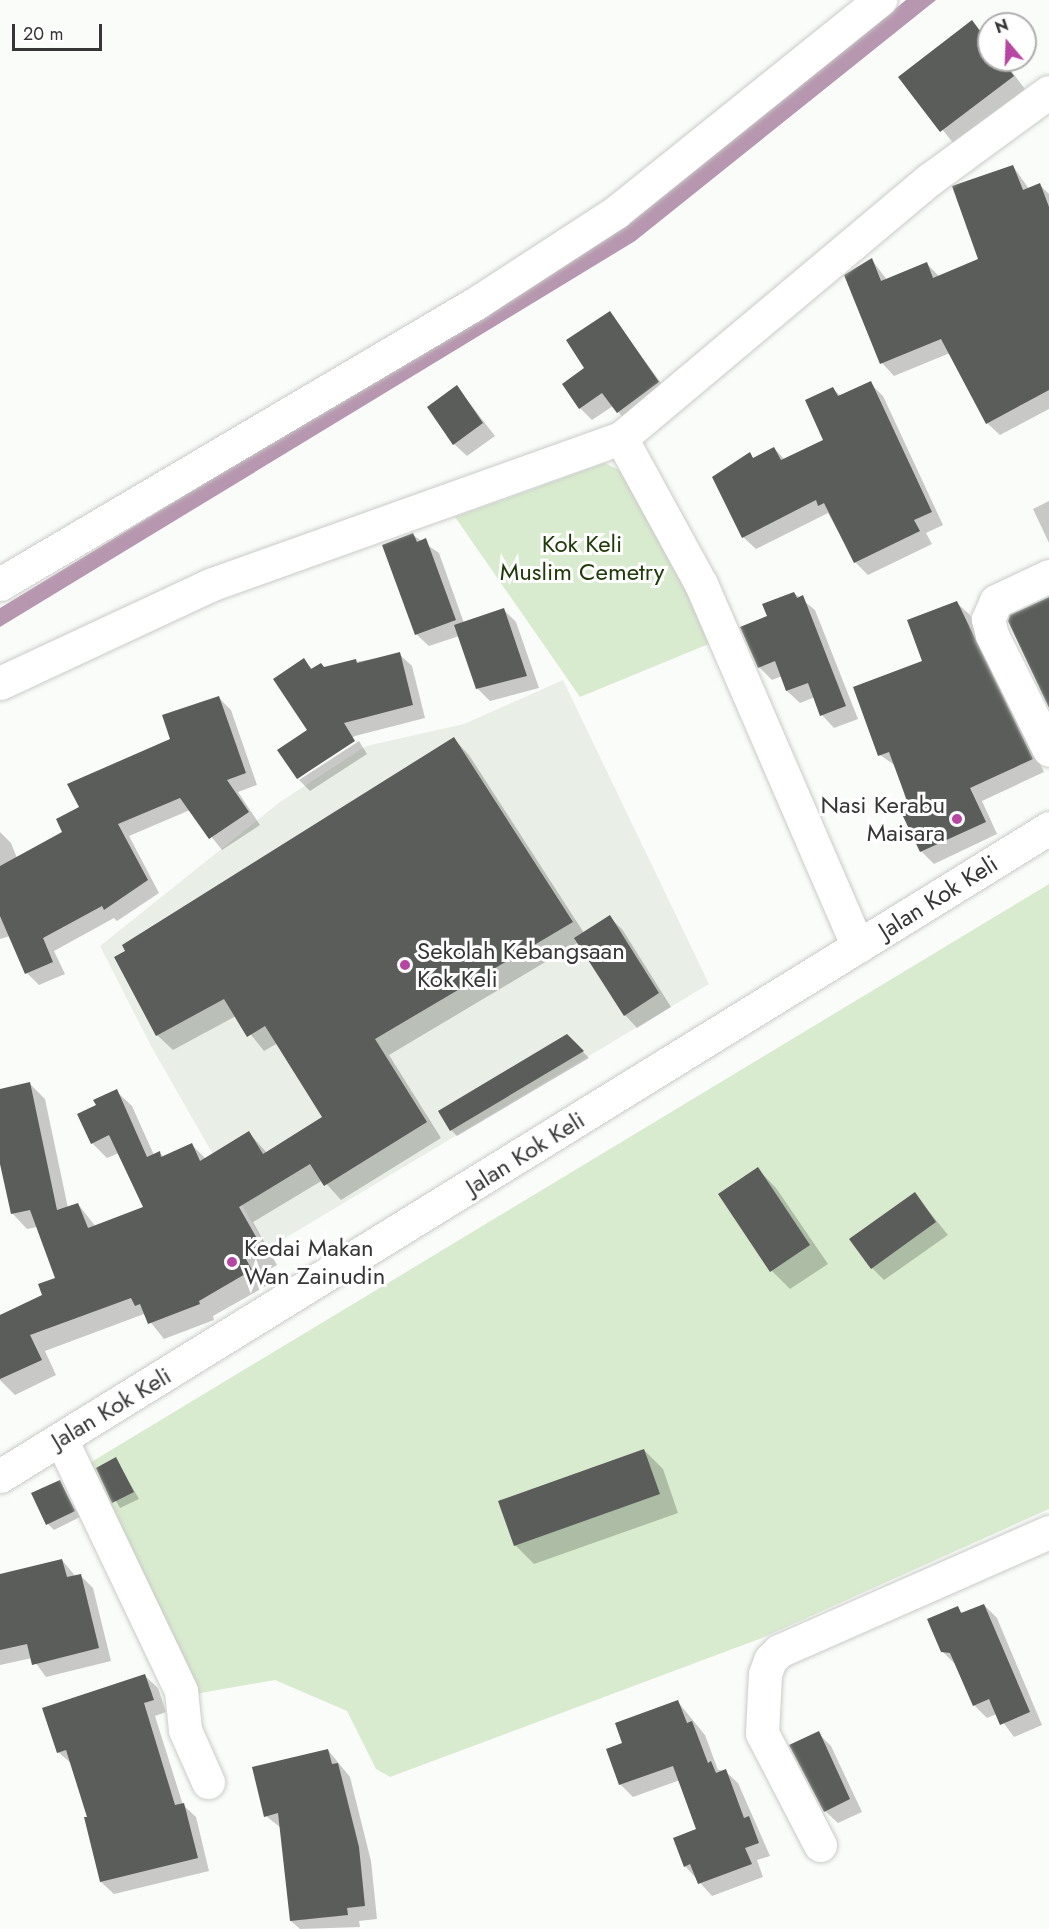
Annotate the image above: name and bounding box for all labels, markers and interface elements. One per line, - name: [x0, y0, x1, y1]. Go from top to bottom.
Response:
- scale bar: [15, 12, 105, 50]
- north arrow: [977, 12, 1037, 72]
- text: N: [992, 13, 1011, 39]
- text: 20 m: [23, 21, 63, 47]
- park label: Kok Keli Muslim Cemetry: [500, 530, 664, 586]
- place label: Nasi Kerabu Maisara: [820, 791, 945, 847]
- marker: Nasi Kerabu Maisara: [950, 812, 964, 826]
- street label: Jalan Kok Keli: [873, 849, 1003, 945]
- place label: Sekolah Kebangsaan Kok Keli: [417, 937, 625, 993]
- marker: Sekolah Kebangsaan Kok Keli: [398, 958, 412, 972]
- street label: Jalan Kok Keli: [460, 1105, 590, 1201]
- place label: Kedai Makan Wan Zainudin: [244, 1234, 385, 1290]
- marker: Kedai Makan Wan Zainudin: [225, 1255, 239, 1269]
- street label: Jalan Kok Keli: [46, 1361, 176, 1455]

